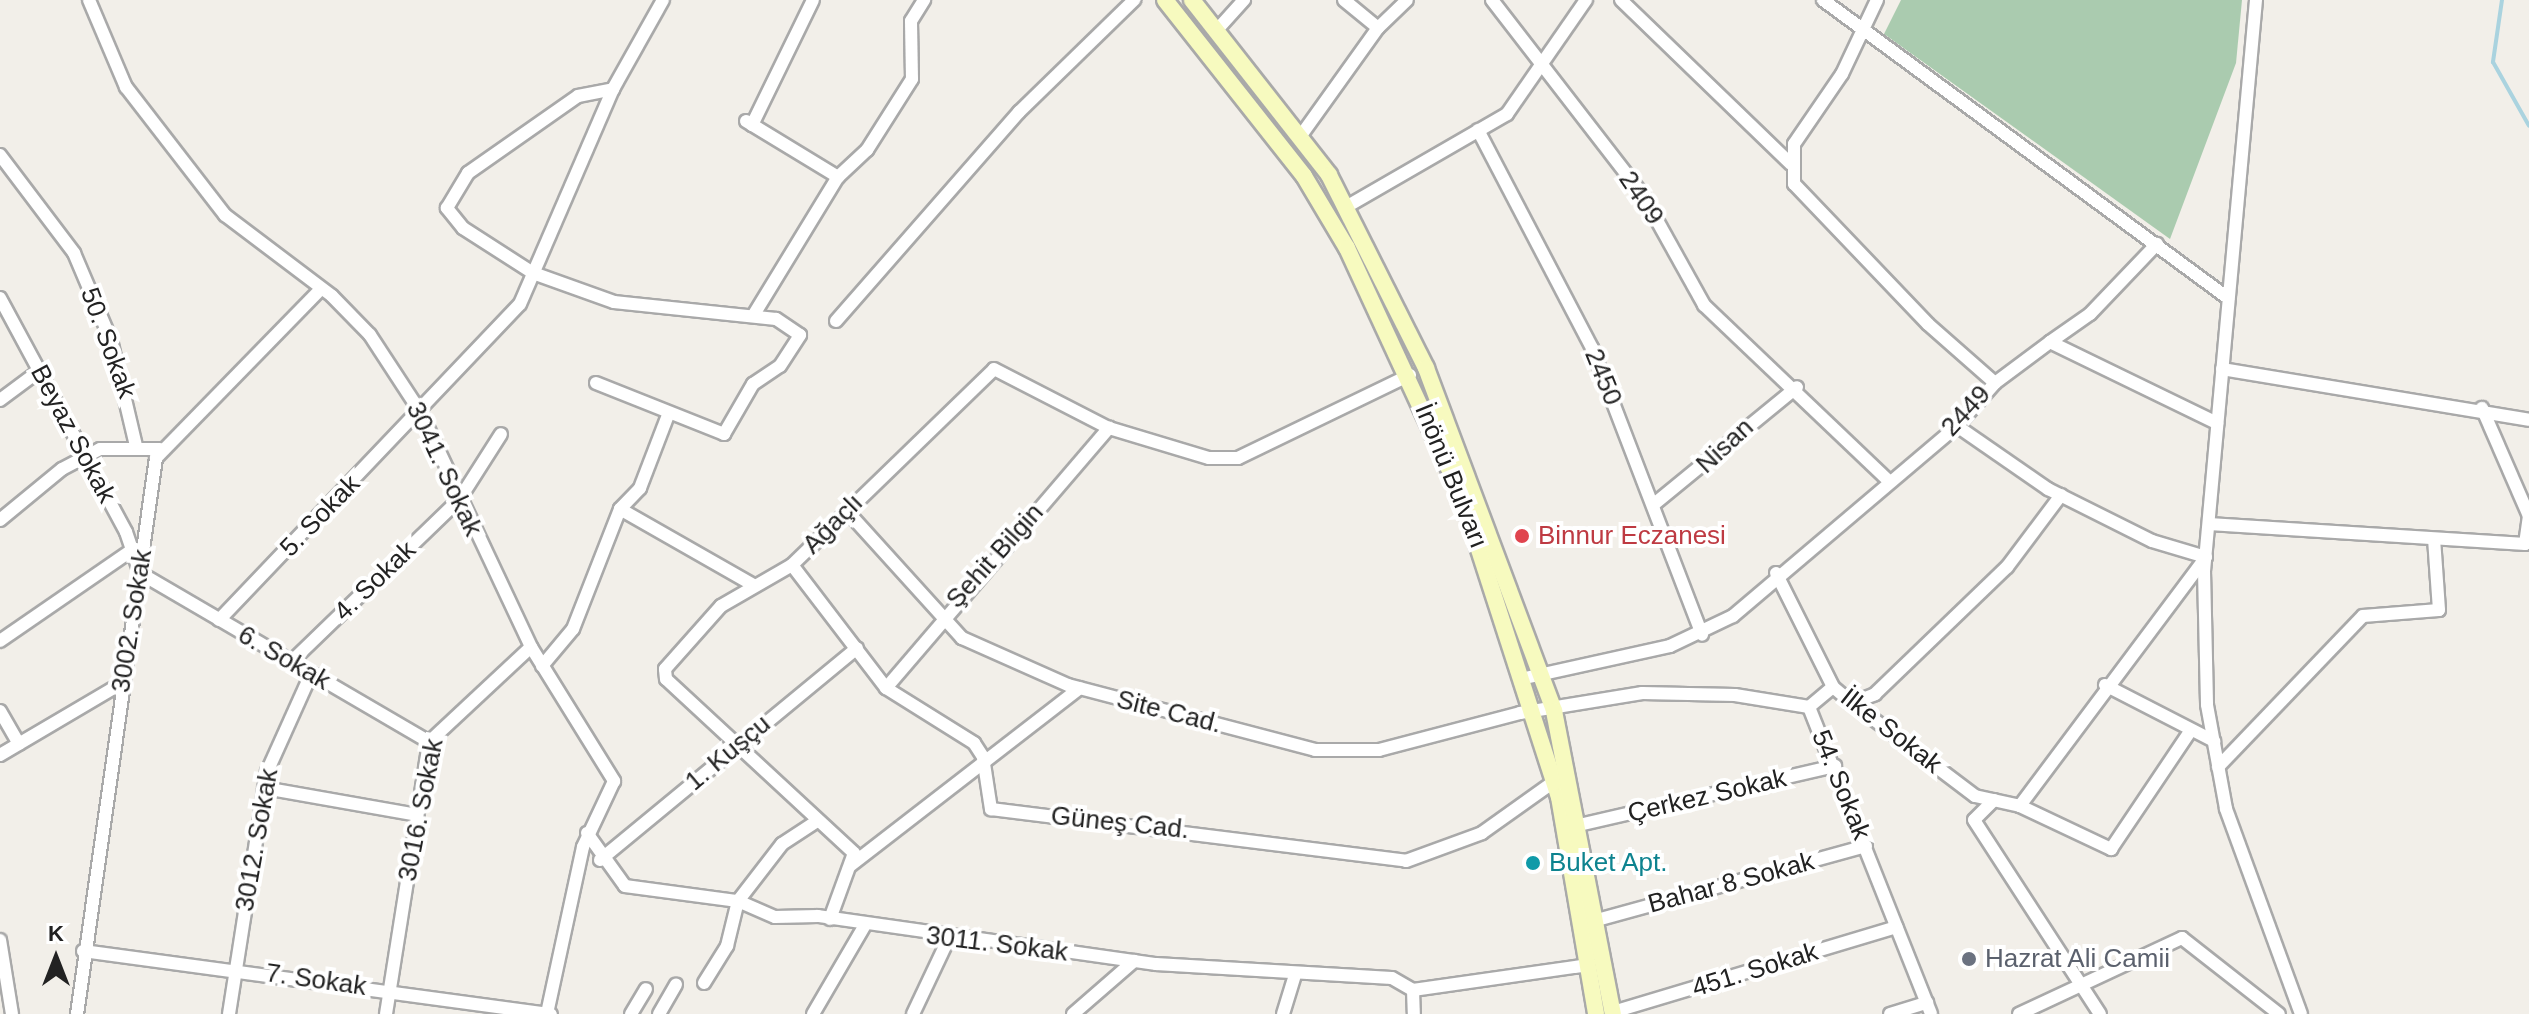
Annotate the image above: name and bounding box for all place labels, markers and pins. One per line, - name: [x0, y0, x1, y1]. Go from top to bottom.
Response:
- place label: Binnur Eczanesi: [1538, 520, 1726, 552]
- marker: Binnur Eczanesi: [1513, 527, 1531, 545]
- place label: Buket Apt.: [1549, 847, 1669, 879]
- marker: Buket Apt.: [1524, 854, 1542, 872]
- place label: Hazrat Ali Camii: [1985, 943, 2171, 975]
- marker: Hazrat Ali Camii: [1960, 950, 1978, 968]

